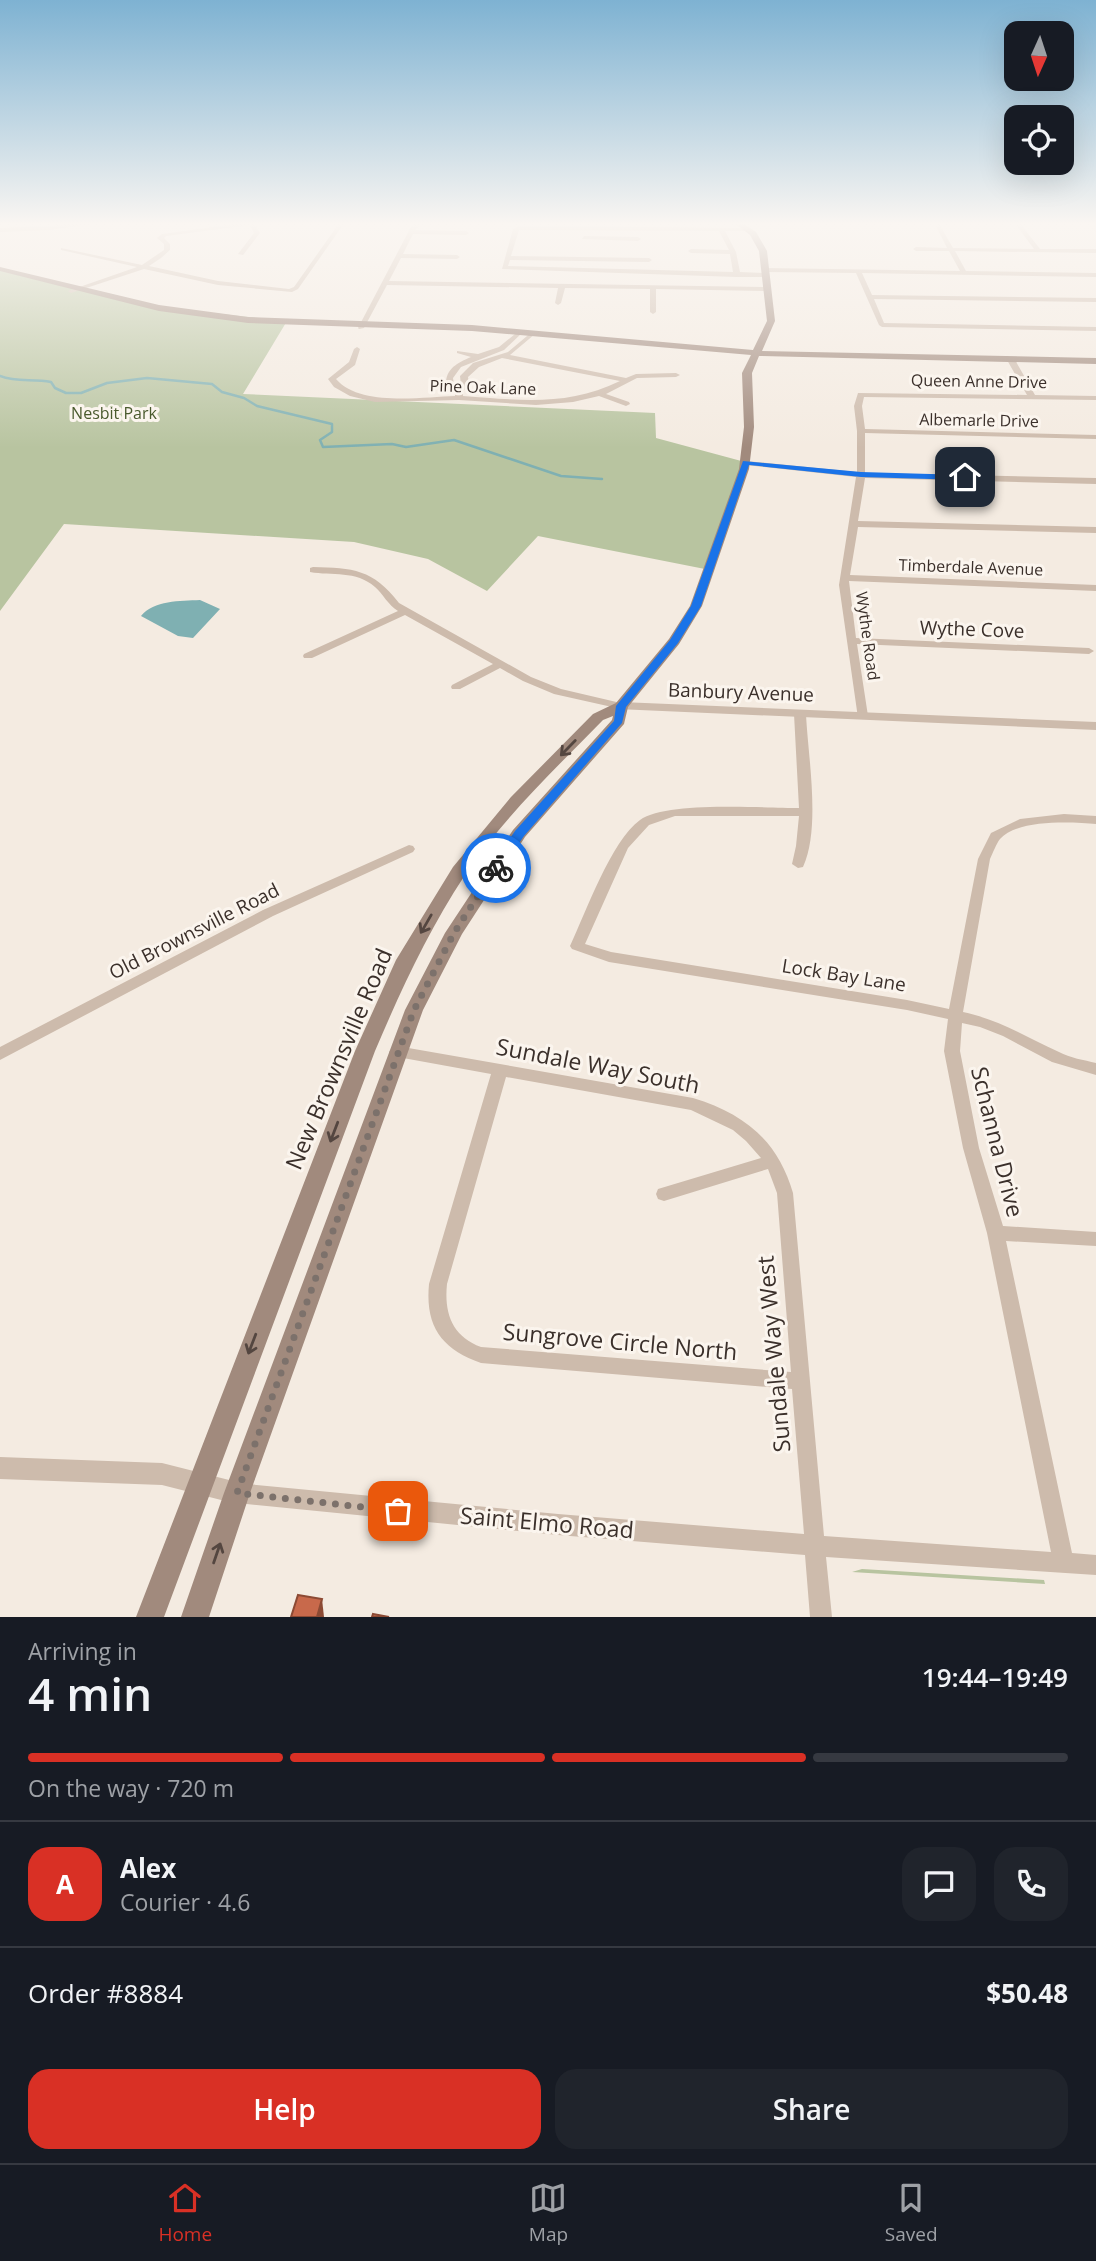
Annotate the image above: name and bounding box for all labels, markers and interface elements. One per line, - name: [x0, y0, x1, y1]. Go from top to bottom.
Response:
- north arrow: [1004, 21, 1074, 91]
- map controls: [1004, 21, 1074, 175]
- button: locate: [1004, 105, 1074, 175]
- street label: Queen Anne Drive: [911, 369, 1047, 393]
- street label: Pine Oak Lane: [429, 374, 537, 400]
- park label: Nesbit Park: [71, 402, 157, 424]
- street label: Albemarle Drive: [919, 408, 1039, 432]
- pin: [935, 447, 995, 507]
- icon: home: [946, 458, 984, 496]
- street label: Timberdale Avenue: [898, 553, 1044, 581]
- street label: Wythe Road: [851, 590, 885, 682]
- street label: Wythe Cove: [919, 614, 1025, 644]
- street label: Banbury Avenue: [668, 676, 814, 708]
- one-way arrow: [560, 739, 577, 756]
- courier: [461, 833, 531, 903]
- icon: bike: [477, 849, 515, 887]
- street label: Old Brownsville Road: [104, 877, 284, 985]
- one-way arrow: [419, 913, 432, 934]
- street label: New Brownsville Road: [277, 943, 399, 1174]
- street label: Lock Bay Lane: [780, 952, 908, 998]
- street label: Sundale Way South: [494, 1030, 703, 1100]
- street label: Schanna Drive: [964, 1063, 1032, 1220]
- one-way arrow: [327, 1120, 339, 1142]
- street label: Sundale Way West: [748, 1254, 798, 1454]
- street label: Sungrove Circle North: [502, 1315, 739, 1367]
- one-way arrow: [245, 1333, 257, 1355]
- pin: [368, 1481, 428, 1541]
- icon: bag: [379, 1492, 417, 1530]
- street label: Saint Elmo Road: [459, 1498, 635, 1546]
- one-way arrow: [212, 1542, 224, 1564]
- text: Arriving in: [28, 1635, 137, 1667]
- text: 19:44–19:49: [922, 1659, 1068, 1695]
- text: 4 min: [28, 1662, 152, 1724]
- text: On the way · 720 m: [28, 1772, 234, 1804]
- button: chat: [902, 1847, 976, 1921]
- button: phone: [994, 1847, 1068, 1921]
- text: Alex: [120, 1850, 176, 1886]
- text: A: [56, 1866, 74, 1902]
- text: Courier · 4.6: [120, 1886, 250, 1918]
- text: Order #8884: [28, 1975, 183, 2011]
- text: $50.48: [986, 1975, 1068, 2011]
- button: Help: [28, 2069, 541, 2149]
- button: Share: [555, 2069, 1068, 2149]
- tab: Home: [158, 2179, 212, 2247]
- tab: Map: [529, 2179, 568, 2247]
- tab: Saved: [885, 2179, 938, 2247]

